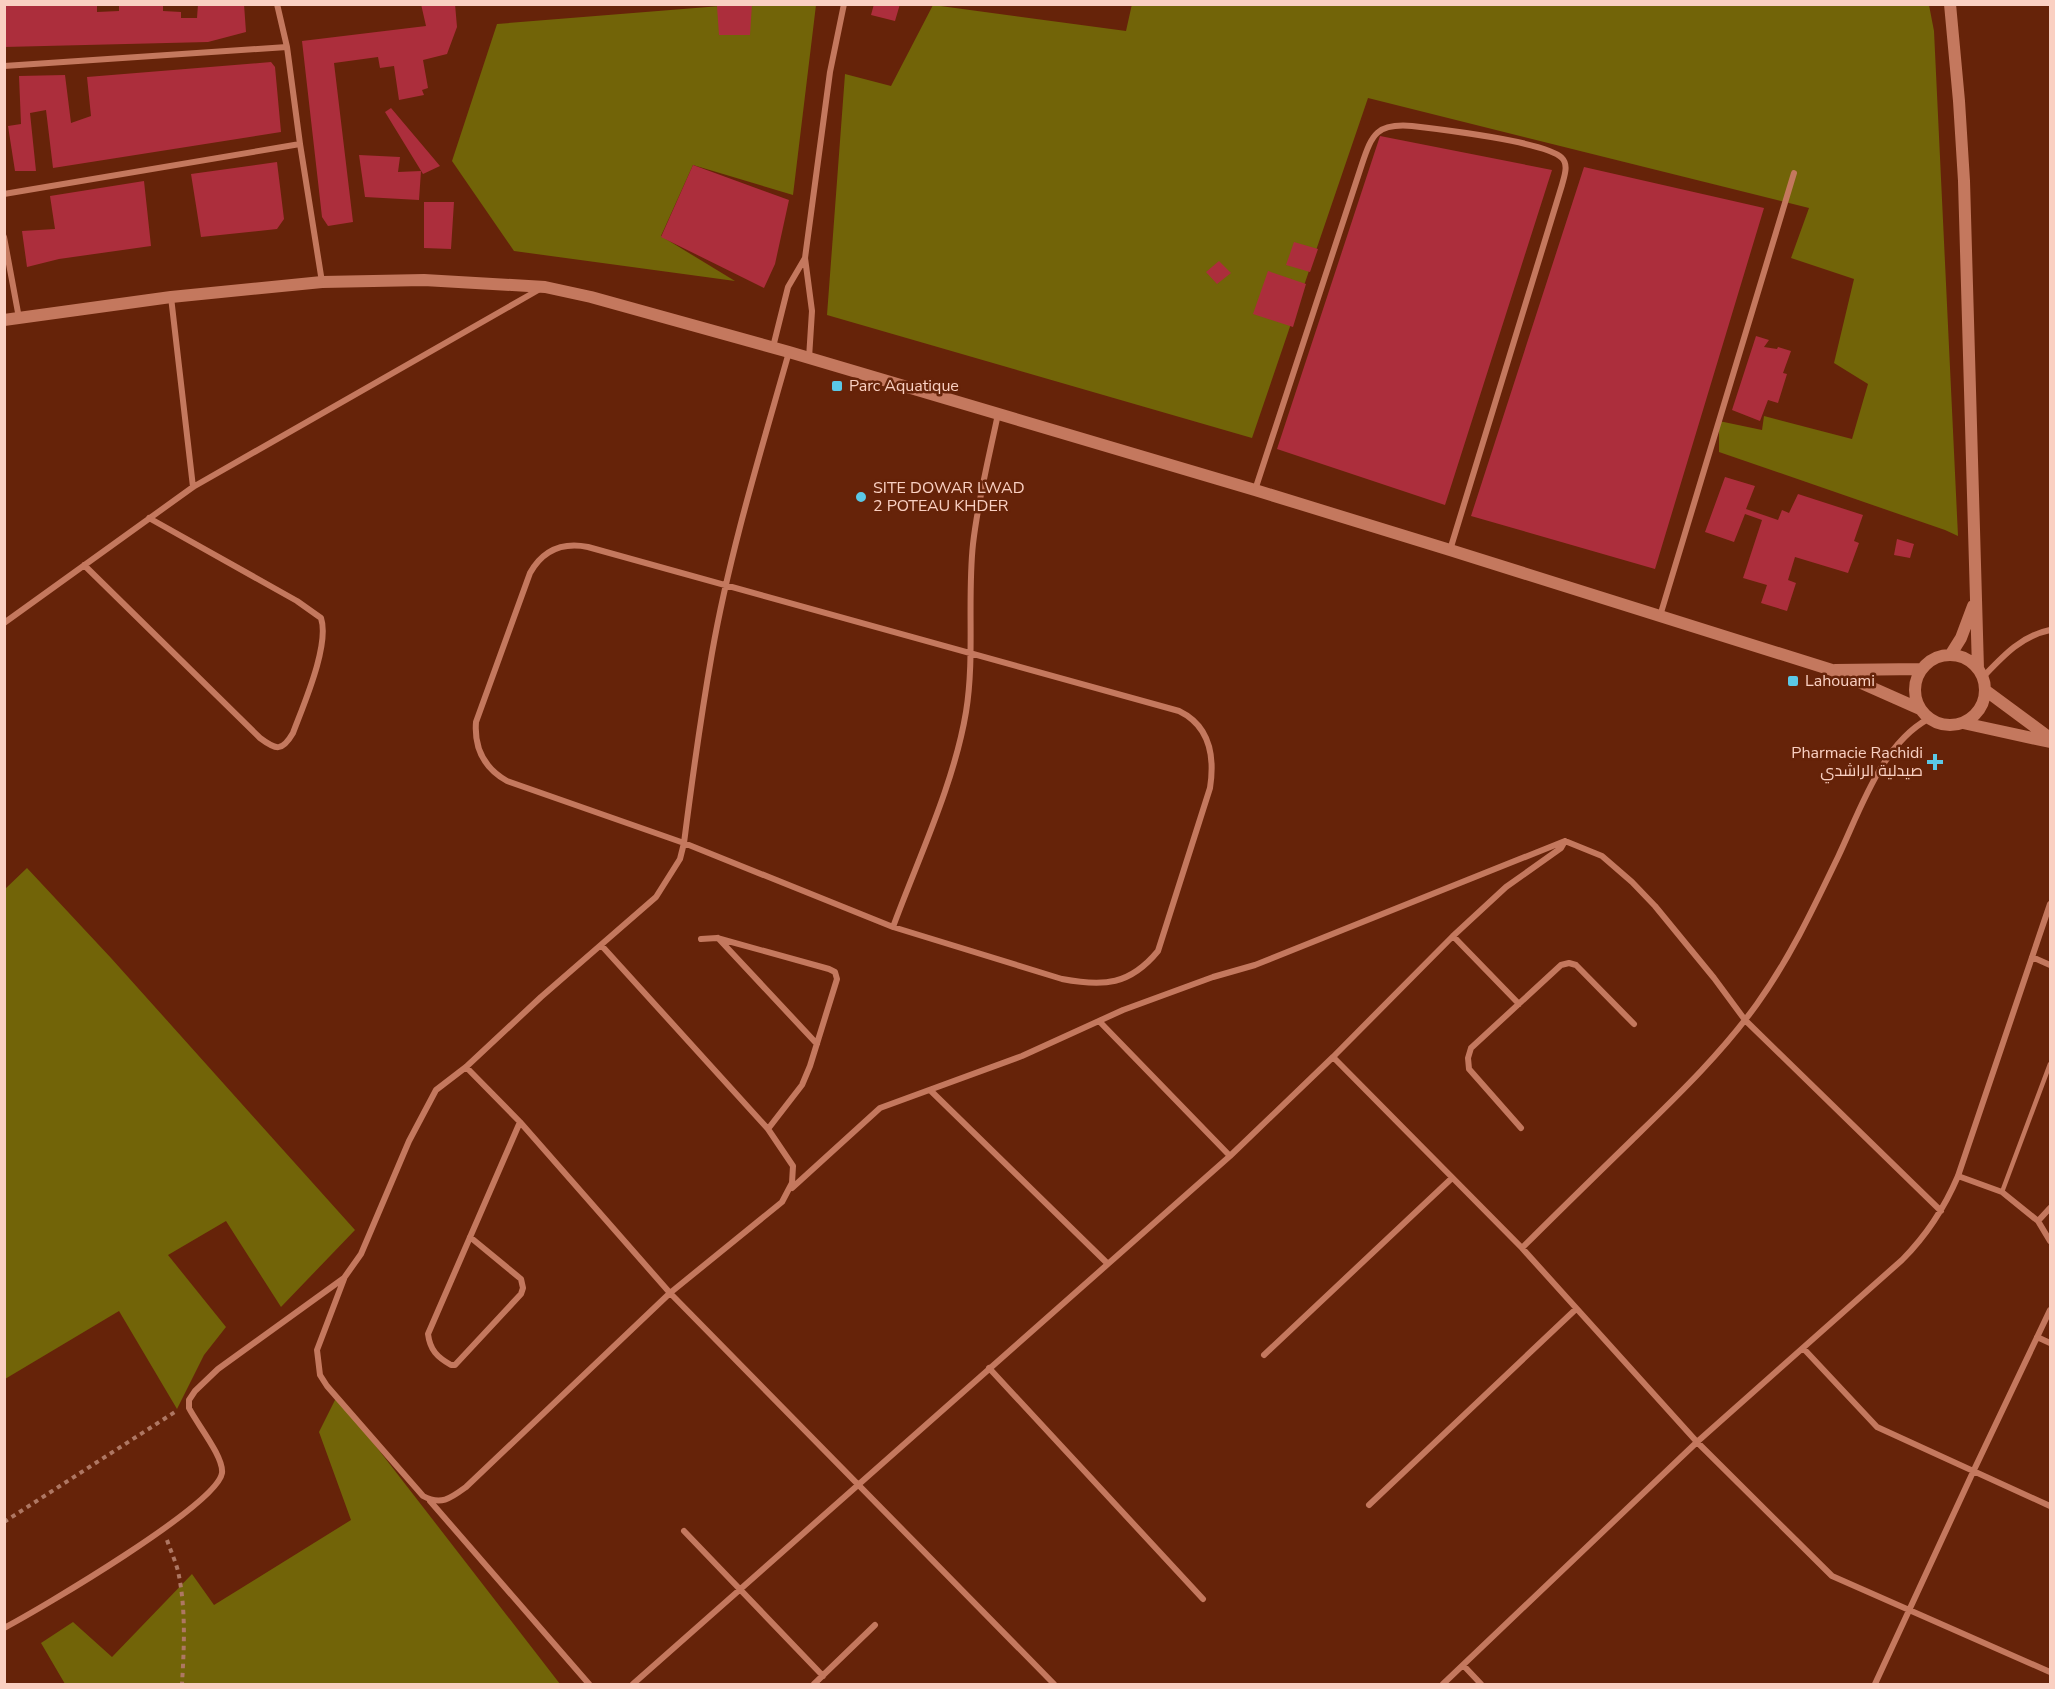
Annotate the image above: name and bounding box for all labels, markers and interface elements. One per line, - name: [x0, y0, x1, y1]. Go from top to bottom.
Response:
- place label: Parc Aquatique: [849, 375, 959, 397]
- marker: Parc Aquatique: [830, 379, 844, 393]
- place label: SITE DOWAR LWAD 2 POTEAU KHDER: [873, 477, 1025, 517]
- marker: SITE DOWAR LWAD 2 POTEAU KHDER: [854, 490, 868, 504]
- place label: Lahouami: [1805, 670, 1875, 692]
- marker: Lahouami: [1786, 674, 1800, 688]
- place label: Pharmacie Rachidi صيدلية الراشدي: [1791, 742, 1923, 784]
- marker: Pharmacie Rachidi صيدلية الراشدي: [1928, 755, 1942, 769]

